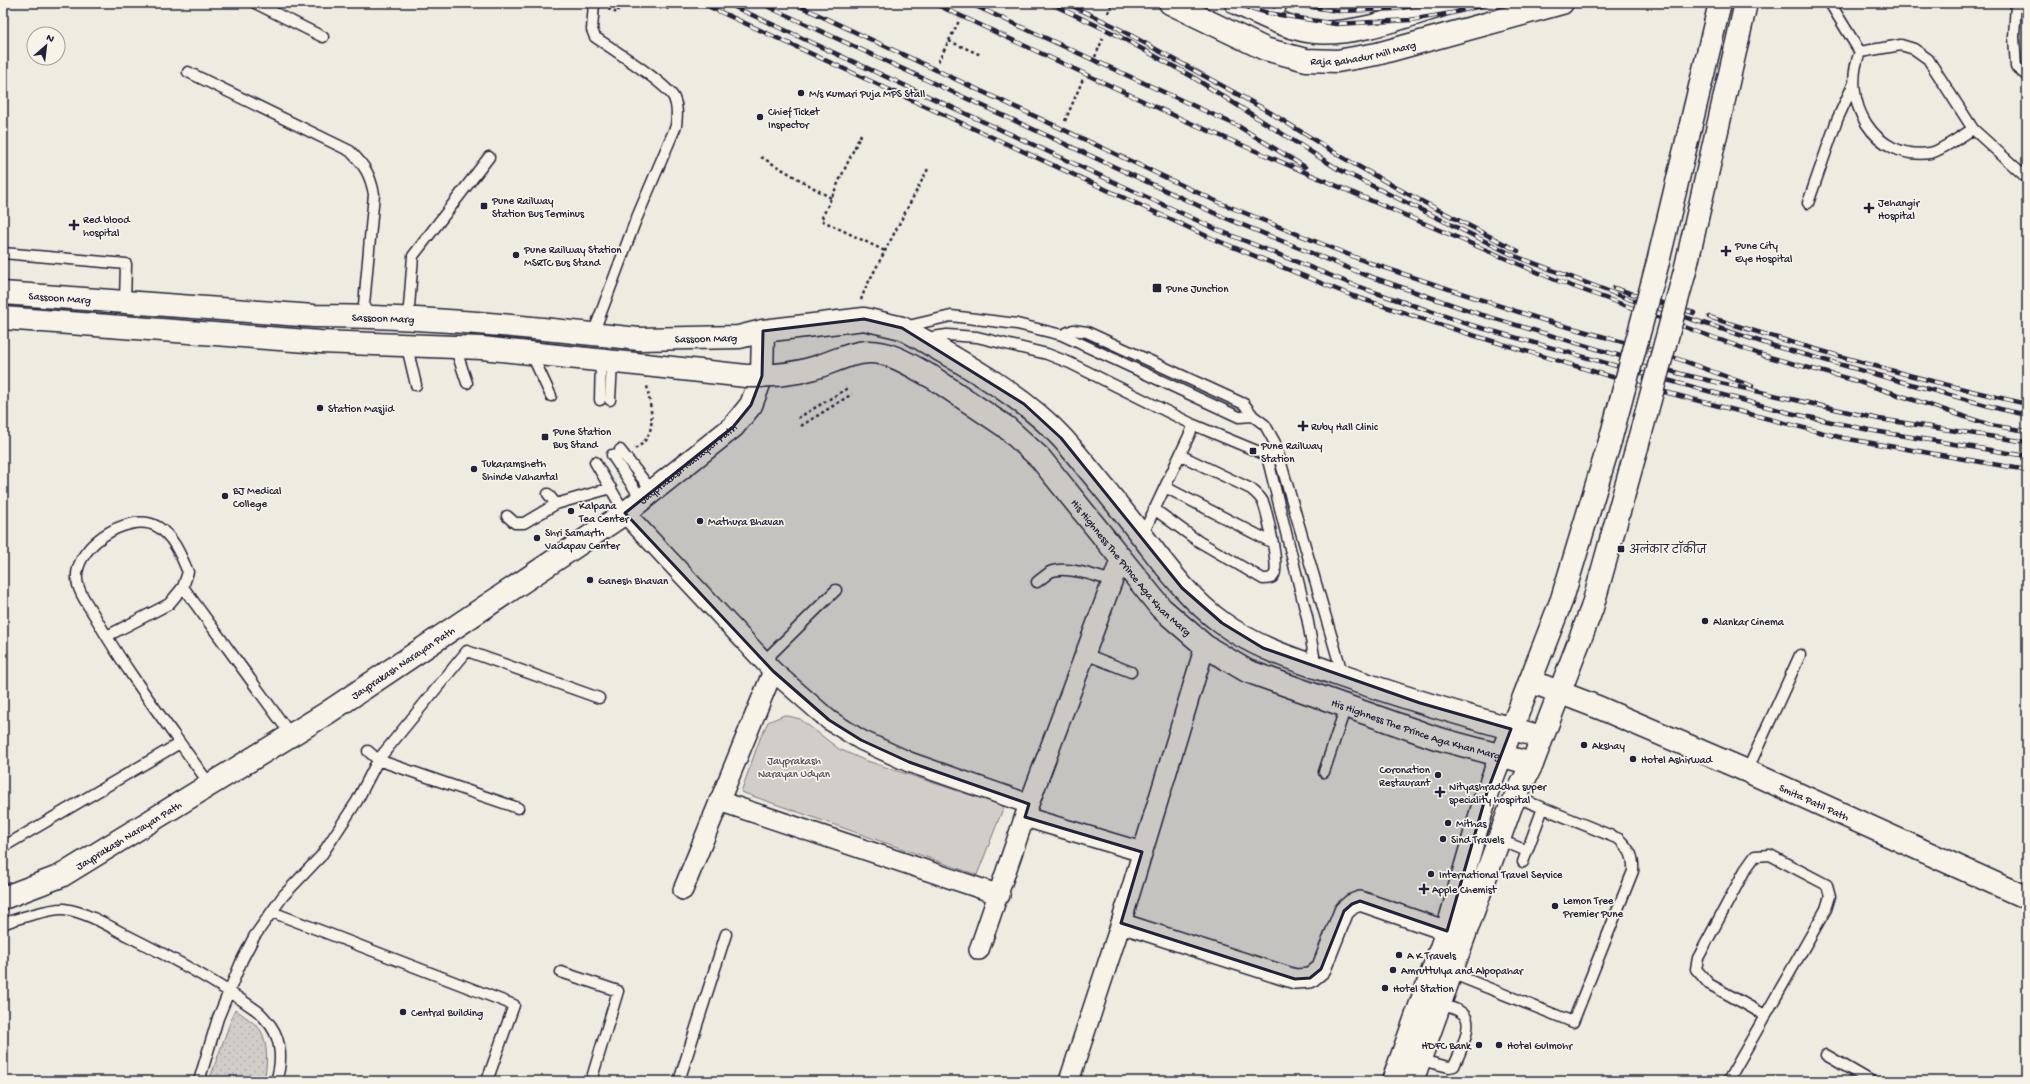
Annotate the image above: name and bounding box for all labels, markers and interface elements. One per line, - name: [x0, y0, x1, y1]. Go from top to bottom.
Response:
- north arrow: [26, 26, 66, 66]
- text: N: [44, 32, 56, 46]
- street label: Raja Bahadur Mill Marg: [1310, 40, 1418, 70]
- marker: M/s Kumari Puja MPS Stall: [796, 88, 806, 98]
- place label: M/s Kumari Puja MPS Stall: [809, 89, 926, 101]
- place label: Chief Ticket Inspector: [768, 106, 821, 132]
- marker: Chief Ticket Inspector: [755, 112, 765, 122]
- place label: Pune Railway Station Bus Terminus: [491, 196, 585, 221]
- place label: Jehangir Hospital: [1878, 198, 1920, 223]
- marker: Pune Railway Station Bus Terminus: [479, 201, 489, 211]
- marker: Jehangir Hospital: [1863, 202, 1875, 214]
- place label: Red blood hospital: [83, 215, 131, 240]
- marker: Red blood hospital: [68, 219, 80, 231]
- place label: Pune City Eye Hospital: [1734, 241, 1793, 266]
- place label: Pune Railway Station MSRTC Bus Stand: [523, 245, 622, 270]
- marker: Pune City Eye Hospital: [1720, 245, 1732, 257]
- marker: Pune Railway Station MSRTC Bus Stand: [511, 250, 521, 260]
- marker: Pune Junction: [1151, 282, 1163, 294]
- place label: Pune Junction: [1165, 284, 1229, 296]
- street label: Sassoon Marg: [28, 291, 91, 307]
- street label: Sassoon Marg: [352, 312, 415, 327]
- street label: Sassoon Marg: [675, 333, 737, 346]
- marker: Station Masjid: [315, 403, 325, 413]
- place label: Station Masjid: [328, 404, 395, 416]
- marker: Ruby Hall Clinic: [1298, 421, 1308, 431]
- street label: Jayprakash Narayan Path: [638, 422, 740, 507]
- place label: Ruby Hall Clinic: [1311, 422, 1379, 434]
- place label: Pune Station Bus Stand: [552, 427, 612, 452]
- marker: Pune Station Bus Stand: [540, 432, 550, 442]
- place label: Pune Railway Station: [1260, 441, 1323, 466]
- marker: Pune Railway Station: [1248, 446, 1258, 456]
- place label: Tukaramsheth Shinde Vahantal: [481, 459, 558, 484]
- marker: Tukaramsheth Shinde Vahantal: [469, 464, 479, 474]
- place label: BJ Medical College: [232, 486, 282, 511]
- marker: BJ Medical College: [220, 491, 230, 501]
- street label: His Highness The Prince Aga Khan Marg: [1068, 498, 1193, 639]
- place label: Kalpana Tea Center: [578, 501, 630, 526]
- marker: Kalpana Tea Center: [566, 506, 576, 516]
- marker: Mathura Bhavan: [695, 516, 705, 526]
- place label: Mathura Bhavan: [708, 517, 785, 529]
- place label: Shri Samarth Vadapav Center: [544, 528, 621, 553]
- marker: Shri Samarth Vadapav Center: [532, 533, 542, 543]
- place label: अलंकार टॉकीज: [1629, 540, 1708, 557]
- marker: अलंकार टॉकीज: [1616, 544, 1626, 554]
- marker: Ganesh Bhavan: [585, 575, 595, 585]
- place label: Ganesh Bhavan: [598, 576, 669, 588]
- marker: Alankar Cinema: [1700, 616, 1710, 626]
- place label: Alankar Cinema: [1713, 617, 1785, 629]
- street label: Jayprakash Narayan Path: [350, 625, 458, 703]
- street label: His Highness The Prince Aga Khan Marg: [1329, 697, 1502, 763]
- marker: Akshay: [1579, 740, 1589, 750]
- place label: Akshay: [1592, 741, 1625, 753]
- marker: Hotel Ashirwad: [1628, 754, 1638, 764]
- place label: Hotel Ashirwad: [1641, 755, 1714, 767]
- park label: Jayprakash Narayan Udyan: [758, 756, 831, 781]
- place label: Coronation Restaurant: [1379, 765, 1432, 790]
- marker: Coronation Restaurant: [1433, 770, 1443, 780]
- place label: Nityashraddha super speciality hospital: [1449, 782, 1547, 807]
- street label: Smita Patil Path: [1777, 782, 1850, 824]
- marker: Nityashraddha super speciality hospital: [1434, 786, 1446, 798]
- street label: Jayprakash Narayan Path: [74, 799, 184, 873]
- marker: Mithas: [1443, 818, 1453, 828]
- place label: Mithas: [1456, 819, 1488, 831]
- marker: Sind Travels: [1438, 834, 1448, 844]
- place label: Sind Travels: [1451, 835, 1505, 847]
- marker: International Travel Service: [1426, 869, 1436, 879]
- place label: International Travel Service: [1439, 870, 1563, 882]
- marker: Apple Chemist: [1419, 884, 1429, 894]
- place label: Apple Chemist: [1432, 885, 1498, 897]
- place label: Lemon Tree Premier Pune: [1562, 896, 1623, 921]
- marker: Lemon Tree Premier Pune: [1550, 901, 1560, 911]
- marker: A K Travels: [1394, 950, 1404, 960]
- place label: A K Travels: [1407, 951, 1457, 963]
- marker: Amruttulya and Alpopahar: [1388, 965, 1398, 975]
- place label: Amruttulya and Alpopahar: [1401, 966, 1524, 978]
- marker: Hotel Station: [1380, 983, 1390, 993]
- place label: Hotel Station: [1393, 984, 1454, 996]
- marker: Central Building: [398, 1007, 408, 1017]
- place label: Central Building: [411, 1008, 483, 1020]
- marker: HDFC Bank: [1474, 1040, 1484, 1050]
- marker: Hotel Gulmohr: [1494, 1040, 1504, 1050]
- place label: HDFC Bank: [1421, 1041, 1472, 1053]
- place label: Hotel Gulmohr: [1507, 1041, 1573, 1053]

